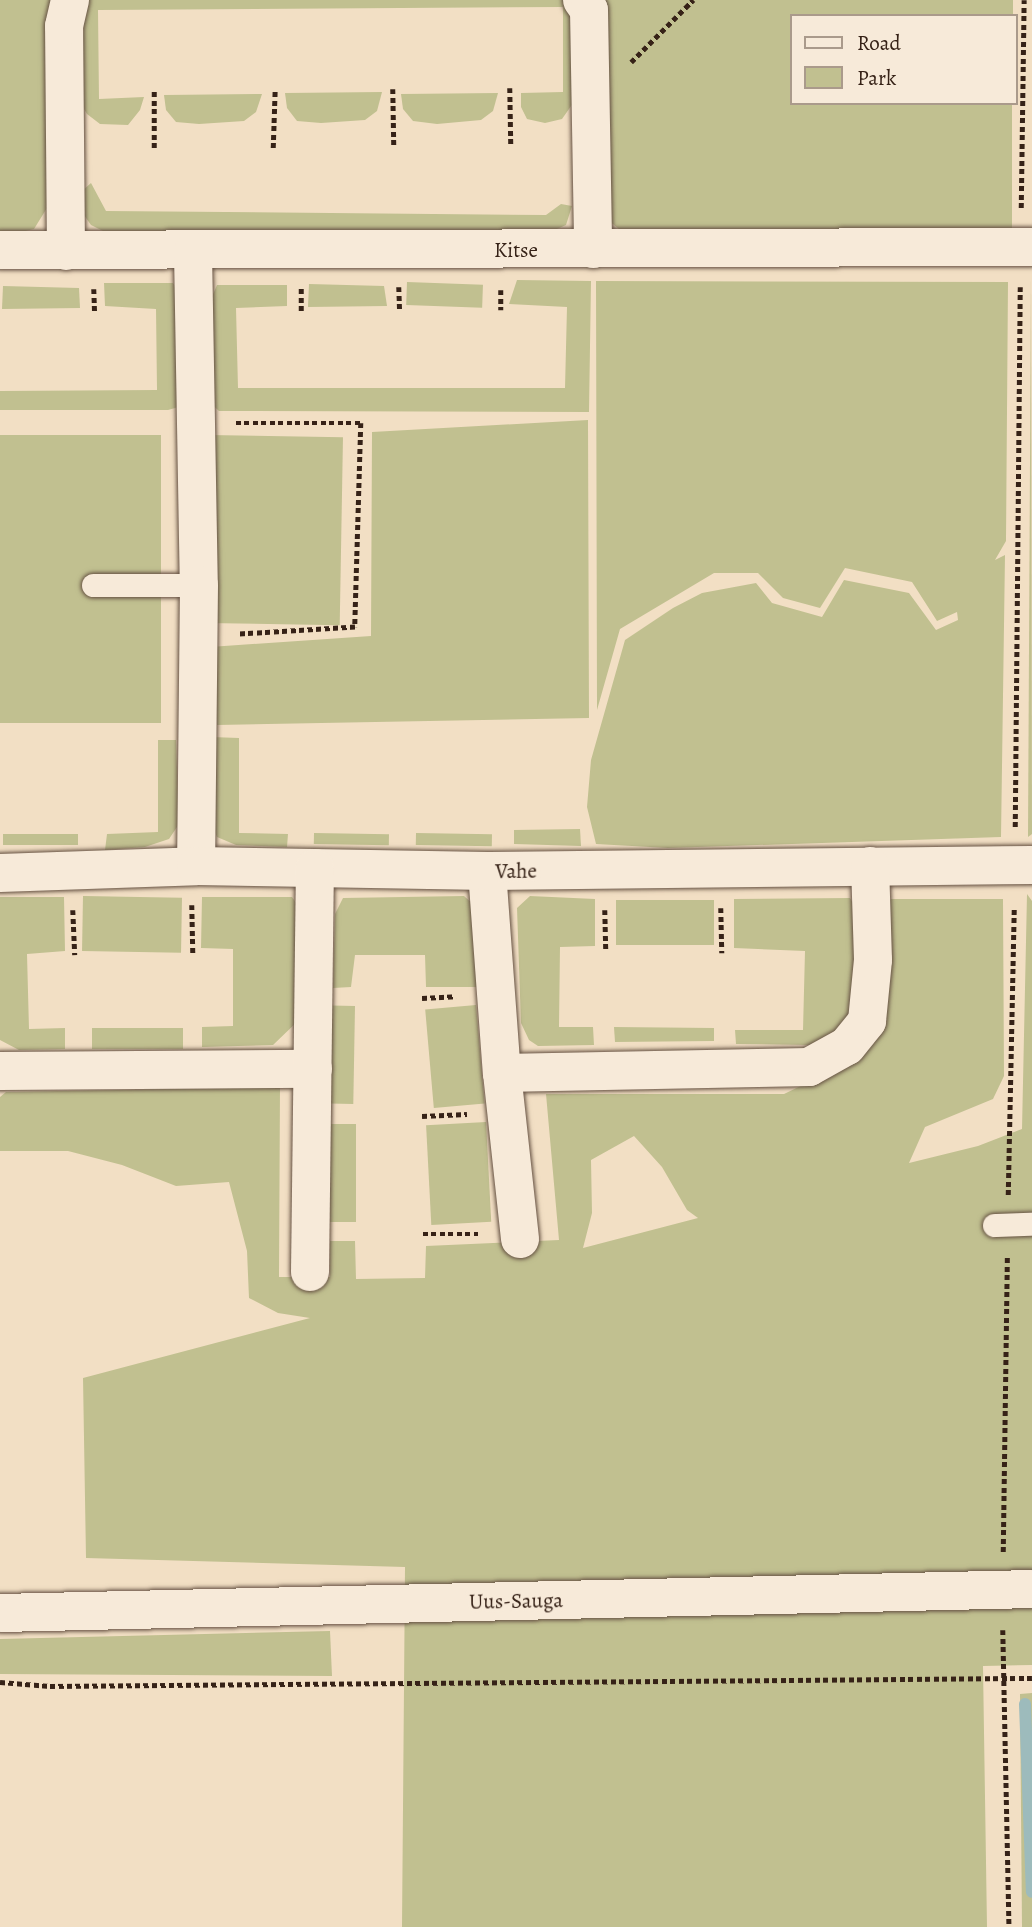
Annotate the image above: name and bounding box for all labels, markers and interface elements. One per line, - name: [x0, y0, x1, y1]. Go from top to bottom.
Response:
- legend: [790, 14, 1018, 105]
- text: Road: [857, 29, 901, 57]
- text: Park: [857, 64, 896, 92]
- street label: Kitse: [494, 237, 538, 263]
- street label: Vahe: [495, 858, 537, 884]
- street label: Uus-Sauga: [469, 1588, 563, 1614]

